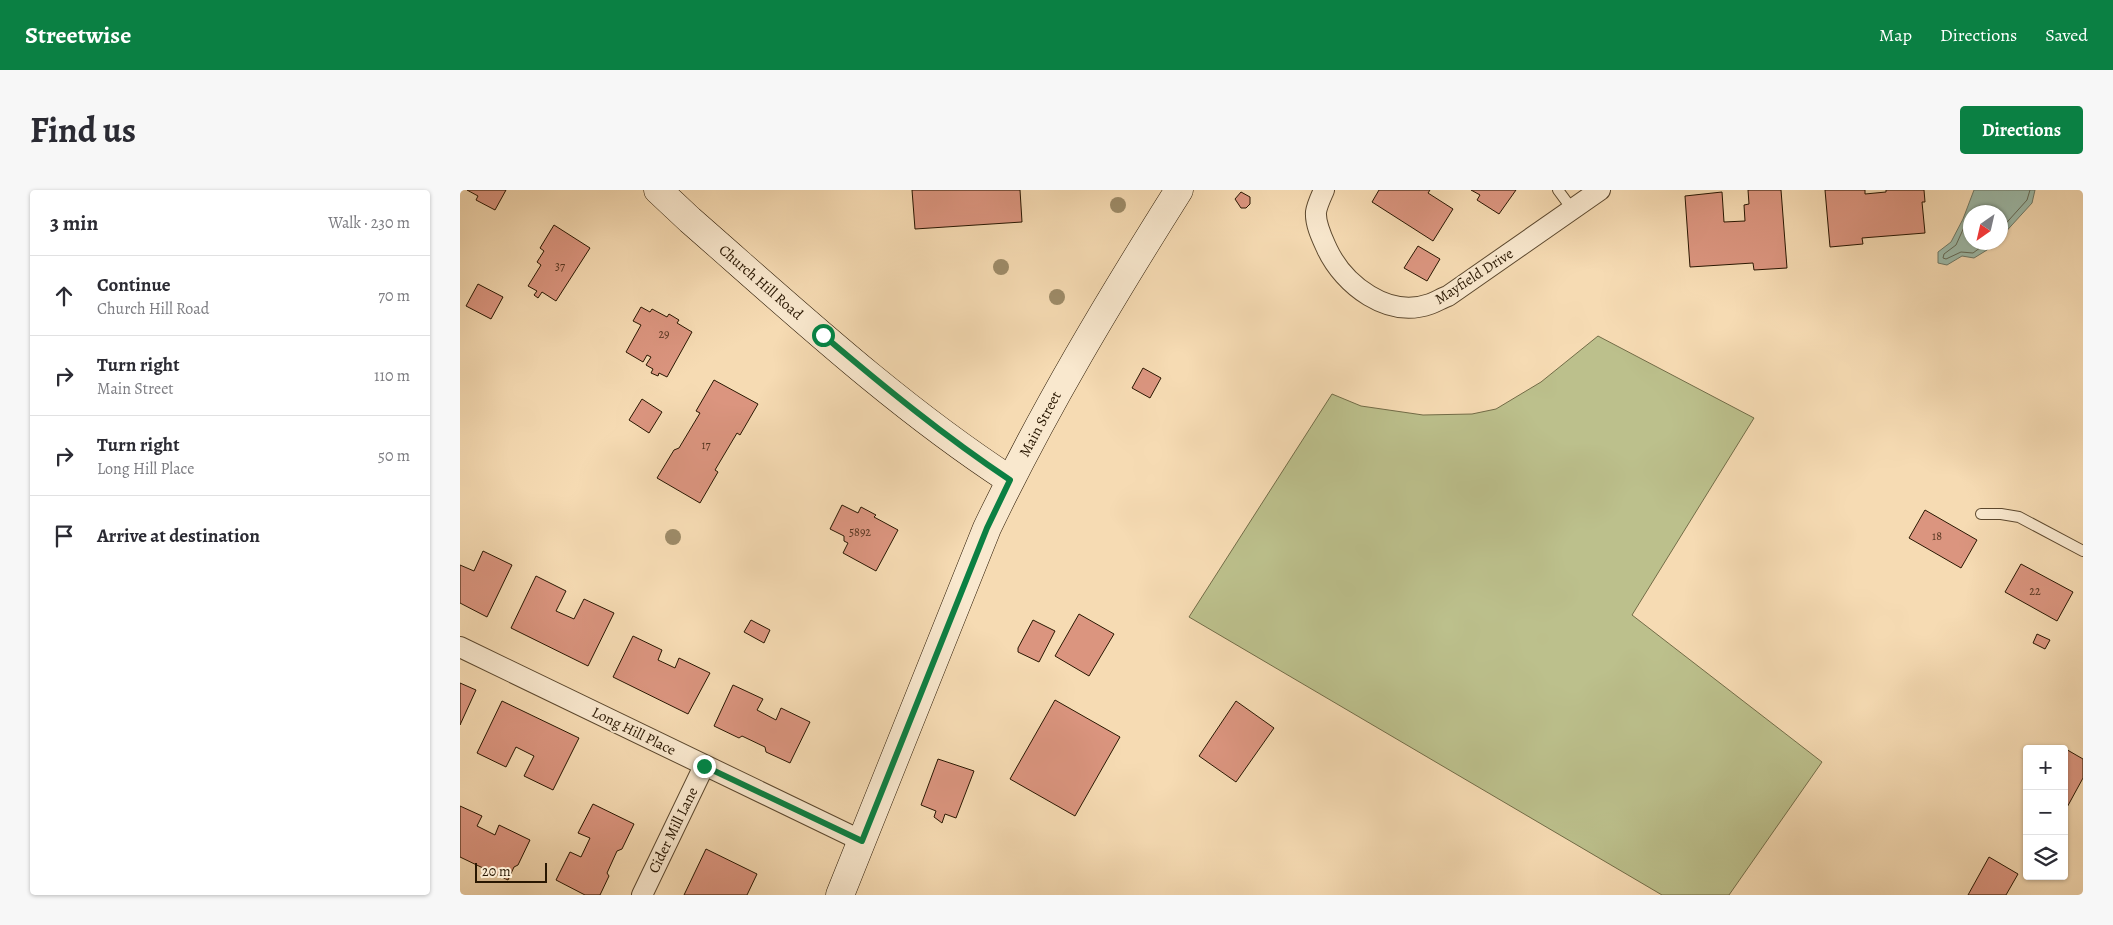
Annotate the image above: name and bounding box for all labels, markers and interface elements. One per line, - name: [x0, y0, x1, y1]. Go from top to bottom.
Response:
- text: Streetwise: [25, 19, 131, 51]
- text: Map: [1879, 23, 1912, 47]
- text: Directions: [1940, 23, 2017, 47]
- text: Saved: [2045, 23, 2088, 47]
- text: Find us: [30, 106, 136, 154]
- button: Directions: [1960, 106, 2083, 154]
- north arrow: [1963, 205, 2008, 250]
- text: 3 min: [50, 209, 98, 237]
- text: Walk · 230 m: [328, 212, 410, 234]
- street label: Church Hill Road: [715, 240, 808, 325]
- street label: Mayfield Drive: [1431, 243, 1517, 309]
- house number: 37: [555, 258, 566, 274]
- text: Continue: [97, 272, 171, 298]
- icon: ahead: [50, 282, 78, 310]
- text: 70 m: [378, 285, 410, 307]
- text: Church Hill Road: [97, 298, 209, 320]
- route start: [812, 324, 835, 347]
- house number: 29: [658, 326, 670, 342]
- text: Turn right: [97, 352, 179, 378]
- icon: right: [50, 362, 78, 390]
- text: 110 m: [374, 365, 410, 387]
- text: Main Street: [97, 378, 174, 400]
- street label: Main Street: [1014, 388, 1066, 460]
- text: Turn right: [97, 432, 179, 458]
- house number: 17: [701, 437, 712, 453]
- icon: right: [50, 442, 78, 470]
- text: 50 m: [378, 445, 410, 467]
- text: Long Hill Place: [97, 458, 194, 480]
- icon: arrive: [50, 522, 78, 550]
- text: Arrive at destination: [97, 523, 260, 549]
- house number: 5892: [849, 524, 871, 540]
- house number: 18: [1932, 528, 1942, 544]
- house number: 22: [2029, 583, 2041, 599]
- street label: Long Hill Place: [589, 702, 680, 760]
- map controls: [2023, 745, 2068, 880]
- button: +: [2023, 745, 2068, 790]
- route end: [693, 755, 716, 778]
- street label: Cider Mill Lane: [644, 783, 703, 876]
- button: −: [2023, 790, 2068, 835]
- button: layers: [2023, 835, 2068, 880]
- scale bar: [475, 860, 548, 883]
- text: 20 m: [482, 862, 511, 881]

